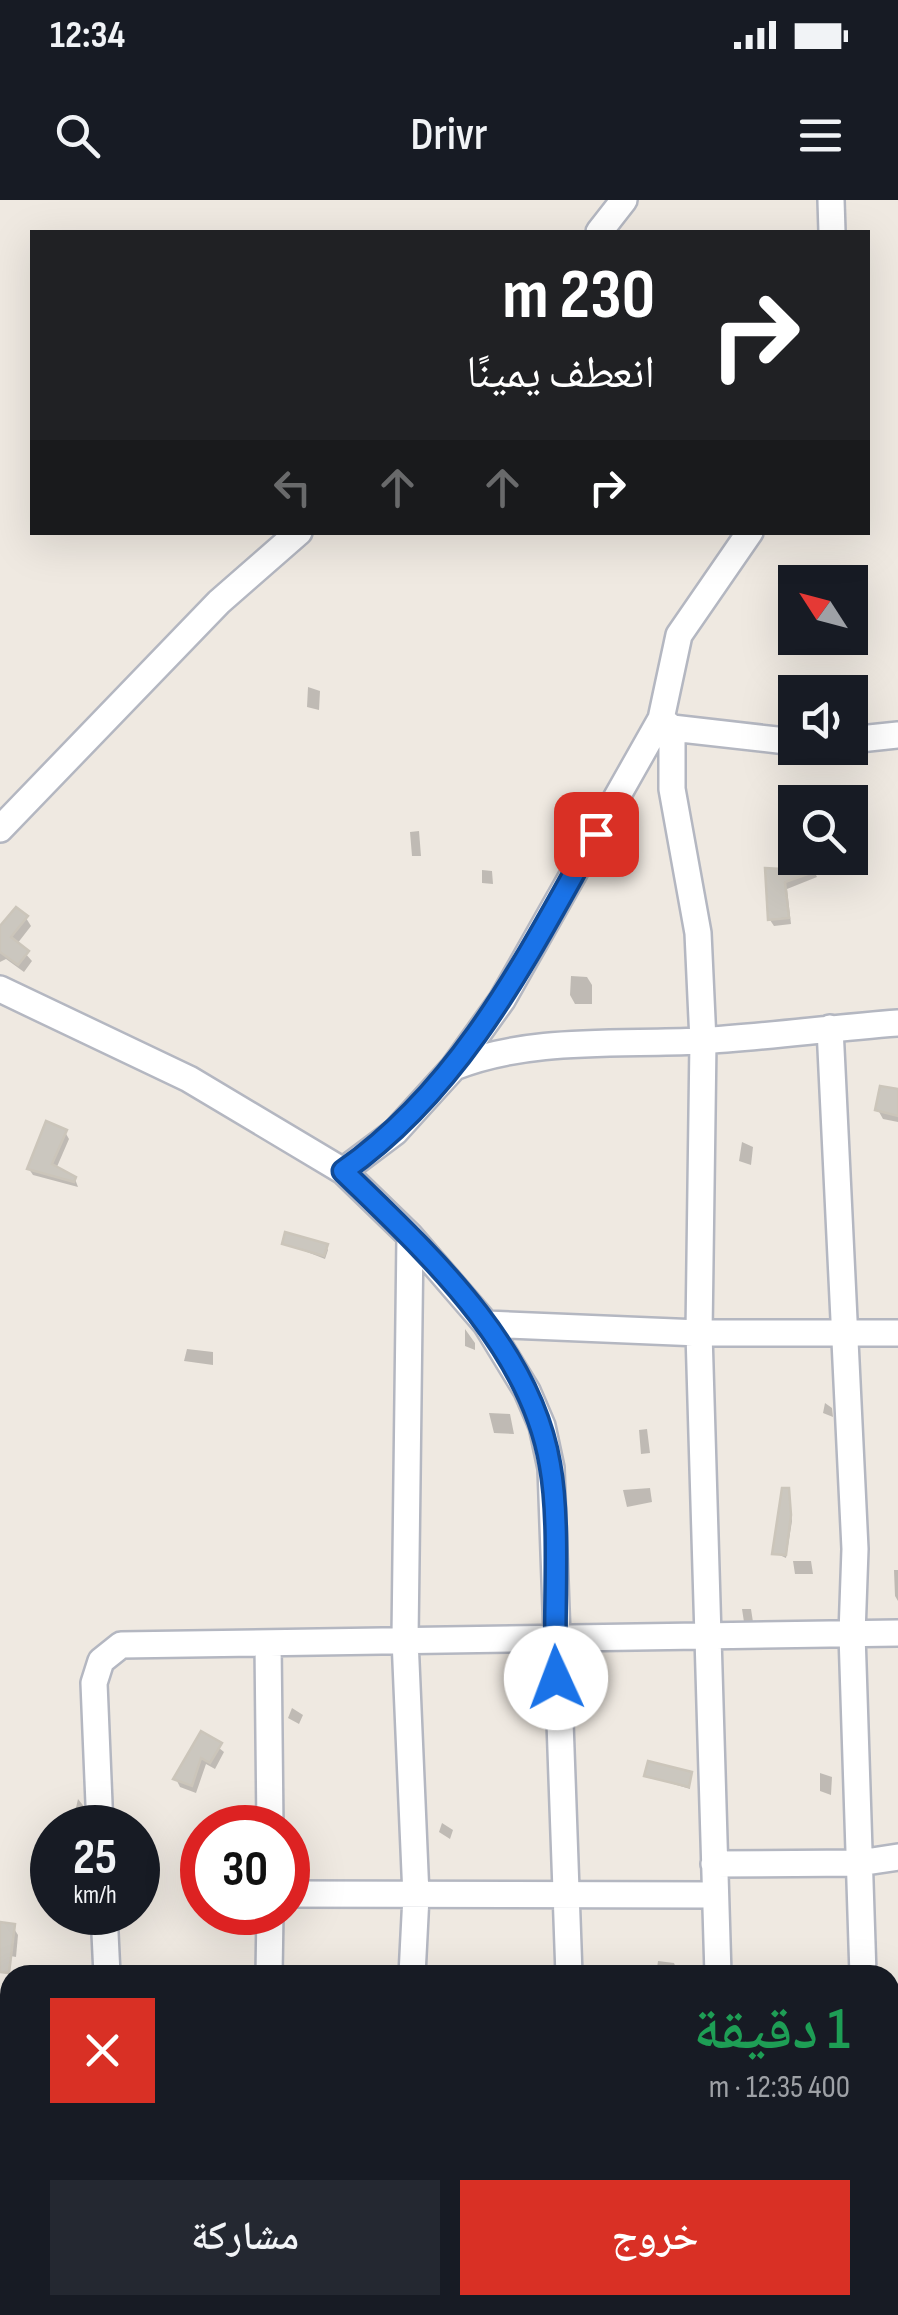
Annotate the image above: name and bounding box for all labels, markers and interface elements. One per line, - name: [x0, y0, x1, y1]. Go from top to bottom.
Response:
- text: 12:34: [50, 13, 125, 58]
- icon: search: [50, 108, 105, 163]
- text: Drivr: [411, 108, 487, 163]
- icon: menu: [793, 108, 848, 163]
- text: 230 m: [502, 254, 655, 338]
- icon: right: [690, 270, 820, 400]
- text: انعطف يمينًا: [466, 346, 655, 401]
- icon: left: [265, 460, 320, 515]
- icon: ahead: [370, 460, 425, 515]
- icon: ahead: [475, 460, 530, 515]
- icon: right: [580, 460, 635, 515]
- north arrow: [778, 565, 868, 655]
- map controls: [778, 565, 868, 875]
- button: sound: [778, 675, 868, 765]
- button: search: [778, 785, 868, 875]
- pin: [554, 792, 639, 877]
- icon: arrive: [569, 807, 624, 862]
- position arrow: [504, 1626, 608, 1730]
- speed limit sign: 30: [180, 1805, 310, 1935]
- text: 25: [73, 1828, 117, 1888]
- text: km/h: [73, 1880, 117, 1911]
- text: 1 دقيقة: [693, 1994, 850, 2066]
- button: close: [50, 1998, 155, 2103]
- text: 400 m · 12:35: [709, 2068, 850, 2107]
- button: مشاركة: [50, 2180, 440, 2295]
- button: خروج: [460, 2180, 850, 2295]

